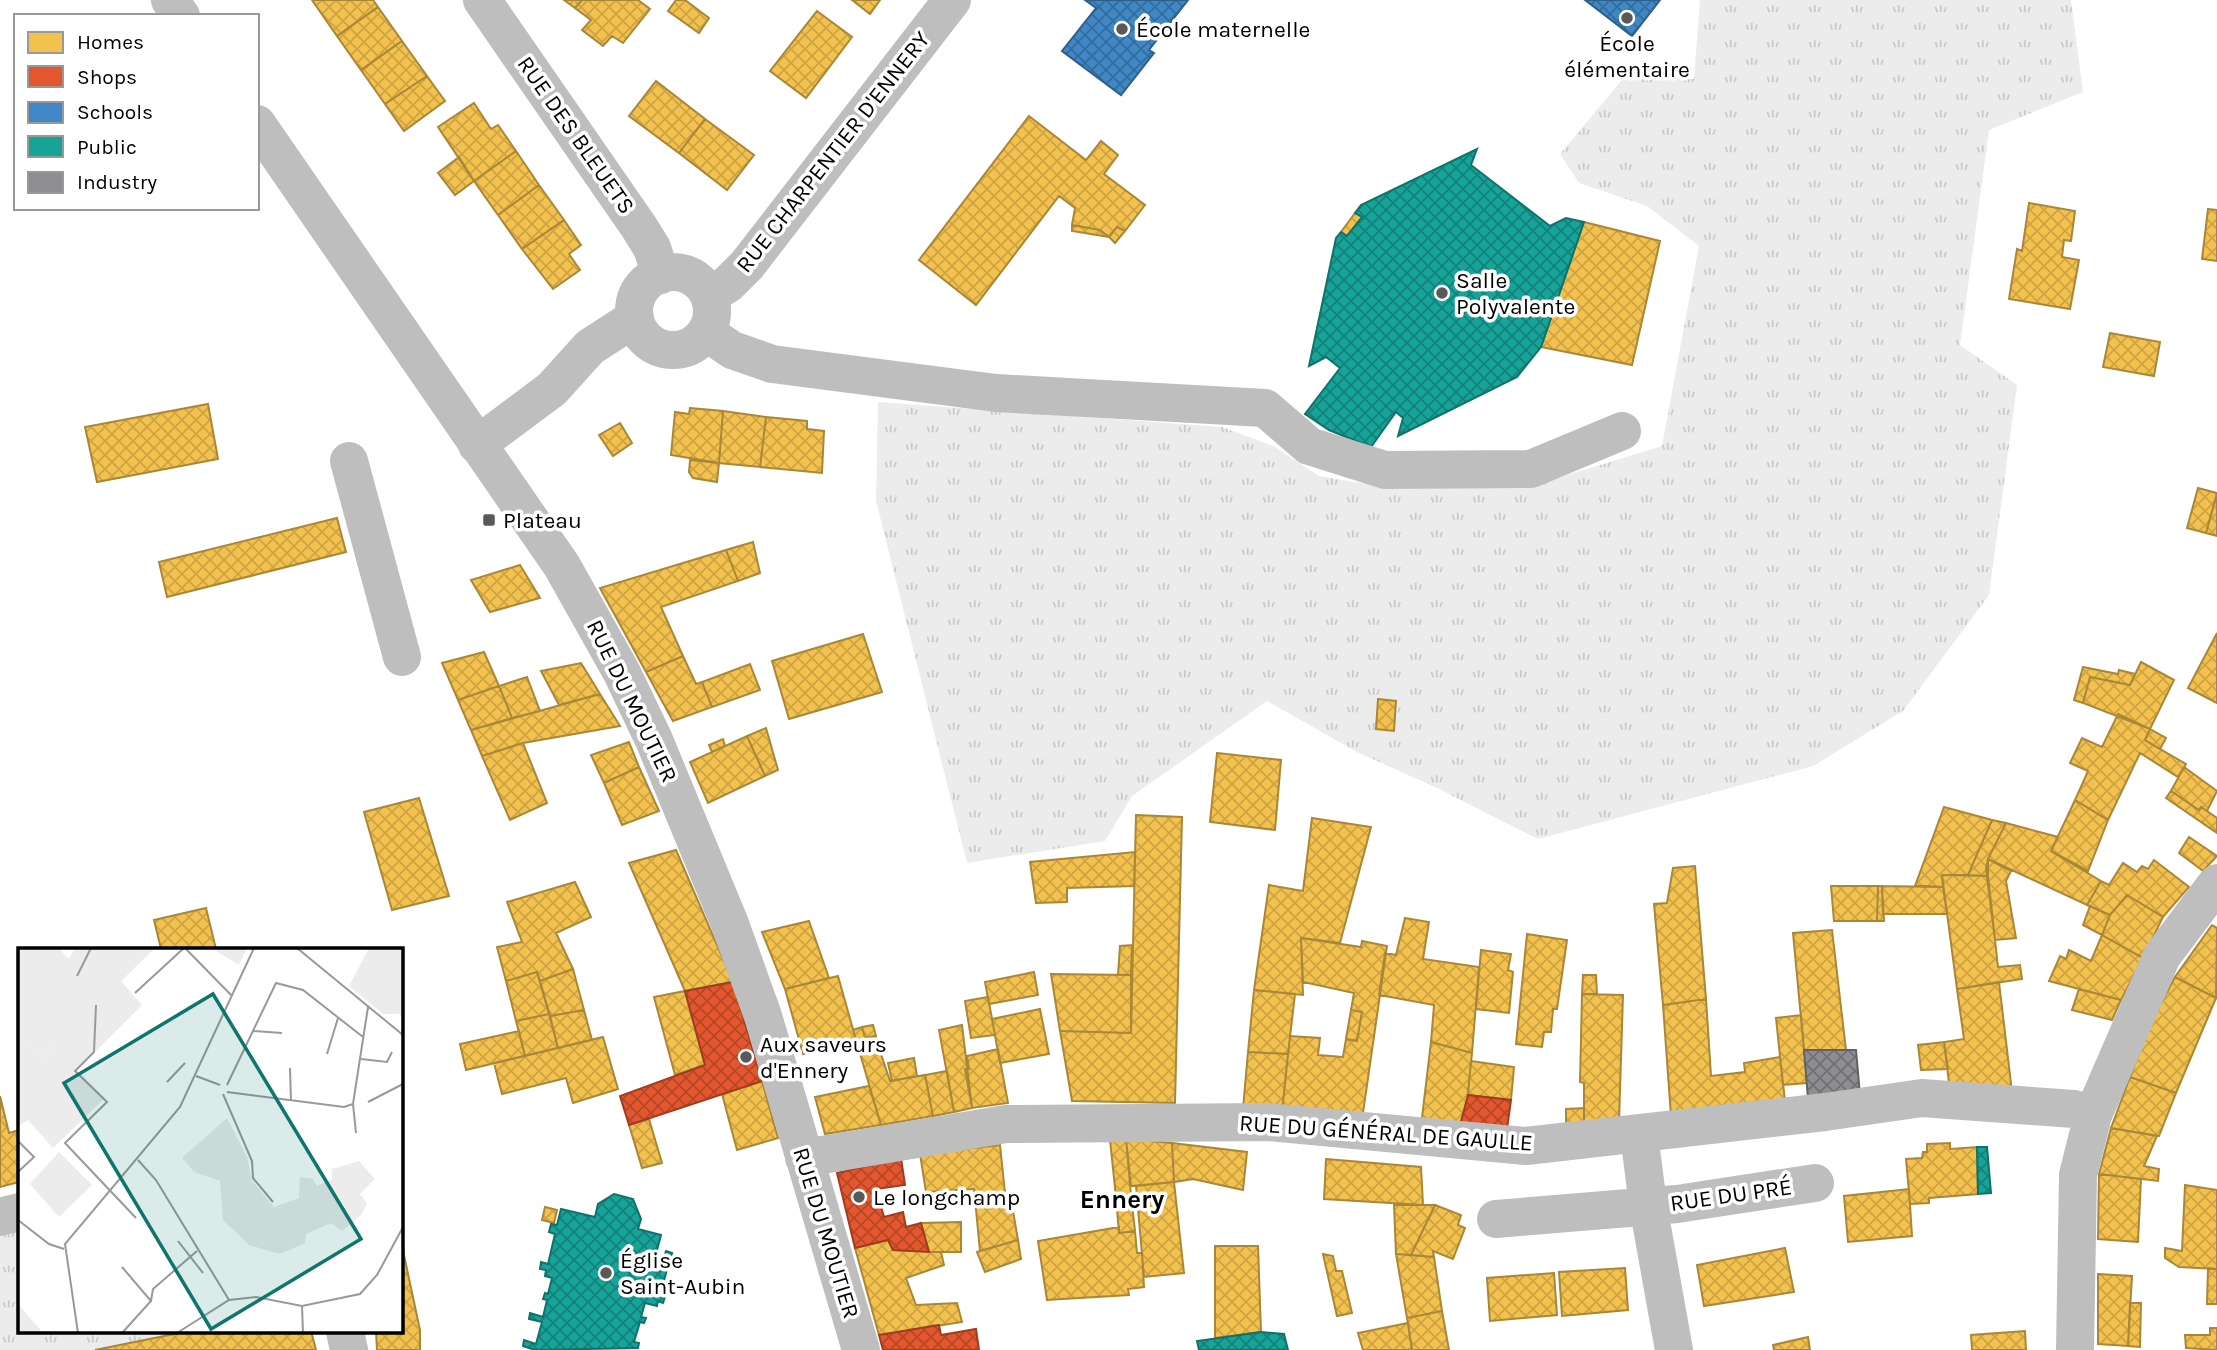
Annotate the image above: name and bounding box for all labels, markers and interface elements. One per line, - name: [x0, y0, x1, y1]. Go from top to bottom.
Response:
- marker: École élémentaire: [1619, 10, 1635, 26]
- legend: [14, 14, 259, 210]
- place label: École maternelle: [1136, 16, 1310, 43]
- marker: École maternelle: [1114, 21, 1130, 37]
- street label: RUE CHARPENTIER D'ENNERY: [731, 26, 936, 278]
- text: Homes: [77, 30, 144, 54]
- place label: École élémentaire: [1564, 30, 1690, 83]
- street label: RUE DES BLEUETS: [512, 51, 640, 219]
- text: Shops: [77, 65, 137, 89]
- text: Schools: [77, 100, 153, 124]
- text: Public: [77, 135, 137, 159]
- text: Industry: [77, 170, 157, 194]
- place label: Salle Polyvalente: [1456, 267, 1575, 320]
- marker: Salle Polyvalente: [1434, 285, 1450, 301]
- place label: Plateau: [503, 507, 582, 534]
- marker: Plateau: [481, 512, 497, 528]
- street label: RUE DU MOUTIER: [581, 615, 683, 787]
- inset map: [18, 948, 402, 1332]
- place label: Aux saveurs d'Ennery: [760, 1031, 887, 1084]
- marker: Aux saveurs d'Ennery: [738, 1049, 754, 1065]
- street label: RUE DU GÉNÉRAL DE GAULLE: [1238, 1109, 1534, 1157]
- street label: RUE DU MOUTIER: [787, 1144, 865, 1322]
- street label: RUE DU PRÉ: [1668, 1173, 1794, 1217]
- place label: Le longchamp: [873, 1184, 1020, 1211]
- district label: Ennery: [1080, 1184, 1164, 1215]
- marker: Le longchamp: [851, 1189, 867, 1205]
- place label: Église Saint-Aubin: [620, 1247, 745, 1300]
- marker: Église Saint-Aubin: [598, 1265, 614, 1281]

